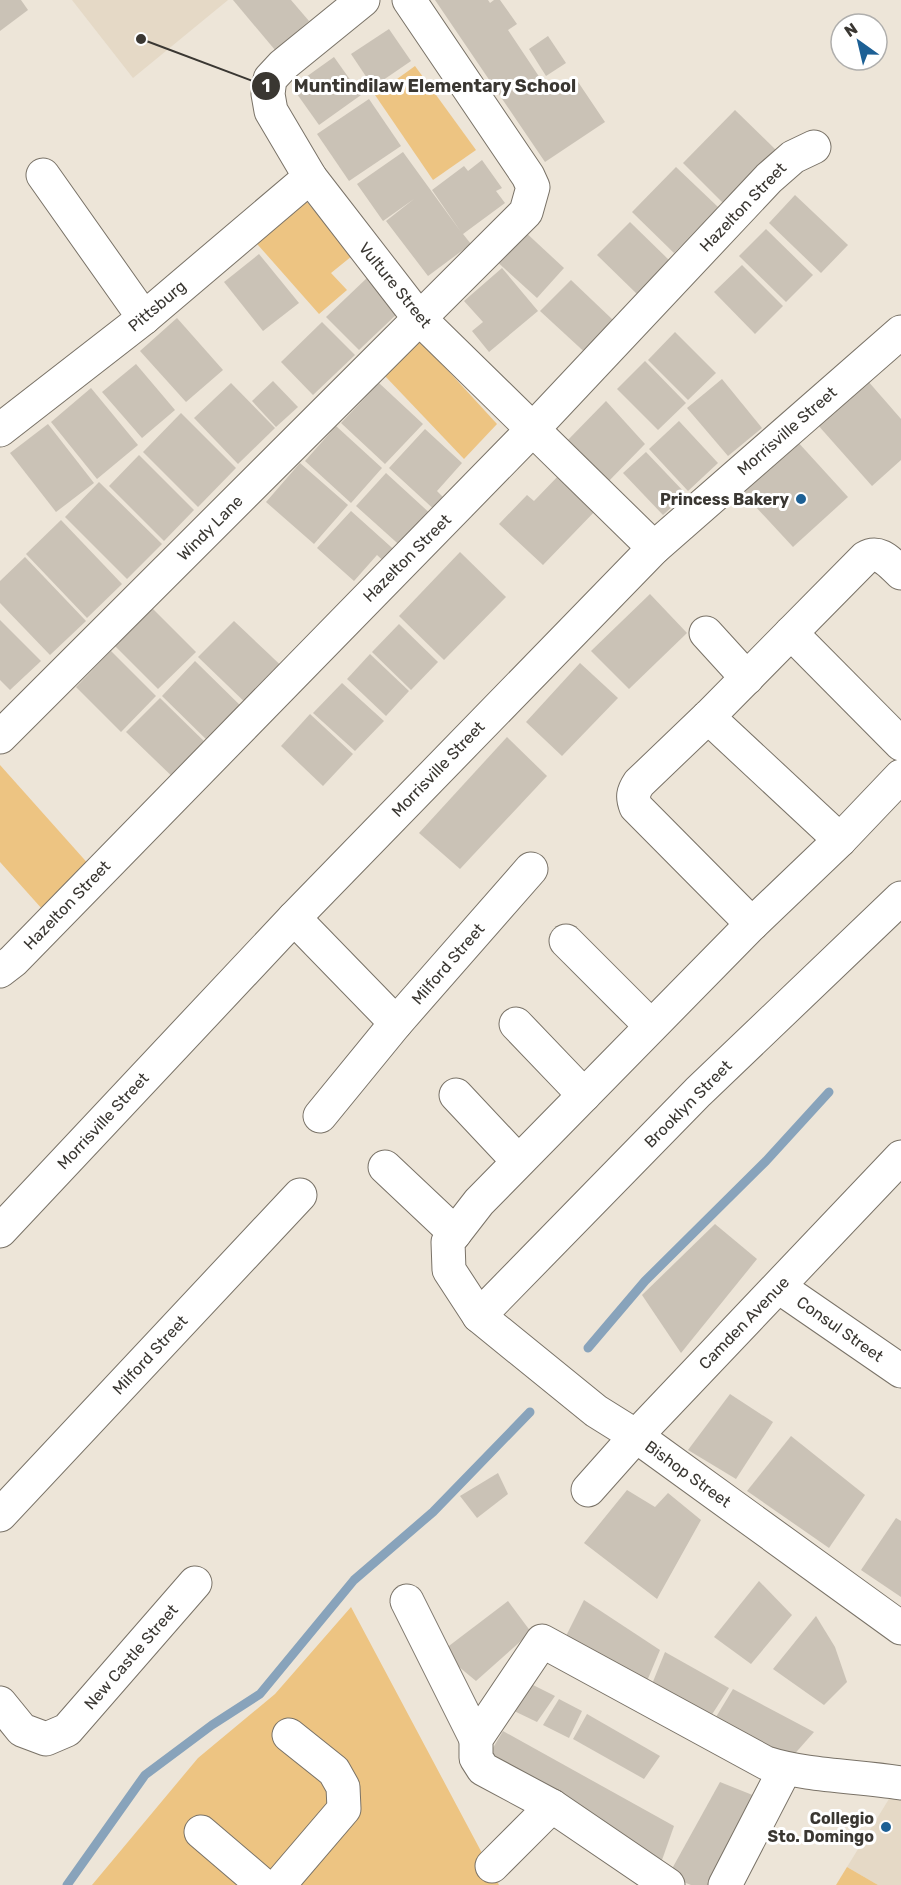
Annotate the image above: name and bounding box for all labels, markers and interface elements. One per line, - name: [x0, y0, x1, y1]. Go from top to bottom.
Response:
- north arrow: [829, 12, 889, 72]
- text: N: [841, 19, 861, 41]
- callout: Muntindilaw Elementary School: [251, 68, 588, 104]
- text: 1: [262, 75, 270, 97]
- text: Muntindilaw Elementary School: [294, 75, 576, 97]
- street label: Hazelton Street: [696, 159, 790, 255]
- street label: Vulture Street: [355, 238, 435, 332]
- street label: Pittsburg: [124, 276, 190, 336]
- street label: Morrisville Street: [733, 383, 841, 479]
- place label: Princess Bakery: [660, 490, 789, 509]
- street label: Windy Lane: [173, 491, 247, 565]
- marker: Princess Bakery: [794, 492, 808, 506]
- street label: Hazelton Street: [359, 510, 455, 606]
- street label: Morrisville Street: [388, 717, 488, 821]
- street label: Hazelton Street: [20, 857, 114, 953]
- street label: Milford Street: [408, 920, 488, 1008]
- street label: Brooklyn Street: [640, 1056, 736, 1152]
- street label: Morrisville Street: [53, 1069, 153, 1173]
- street label: Camden Avenue: [695, 1273, 793, 1373]
- street label: Consul Street: [793, 1292, 887, 1366]
- street label: Milford Street: [109, 1311, 191, 1399]
- street label: Bishop Street: [641, 1437, 735, 1511]
- street label: New Castle Street: [80, 1601, 182, 1713]
- place label: Collegio Sto. Domingo: [768, 1809, 874, 1846]
- marker: Collegio Sto. Domingo: [879, 1820, 893, 1834]

